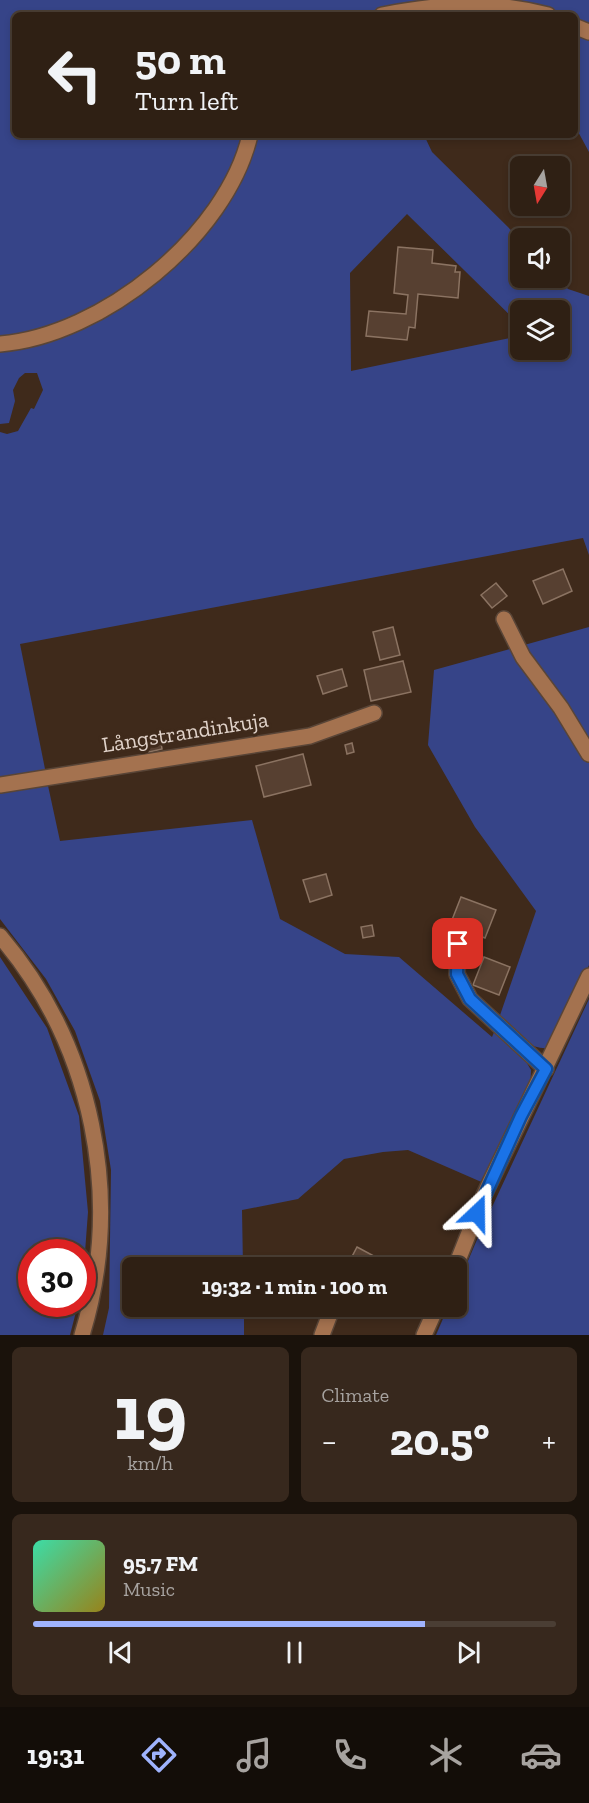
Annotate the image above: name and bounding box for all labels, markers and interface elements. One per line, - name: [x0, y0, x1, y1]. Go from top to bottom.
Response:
- text: 50 m: [135, 34, 226, 85]
- icon: left: [36, 36, 114, 114]
- text: Turn left: [135, 85, 238, 117]
- north arrow: [510, 156, 570, 216]
- map controls: [510, 156, 570, 360]
- button: sound: [510, 228, 570, 288]
- button: layers: [510, 300, 570, 360]
- street label: Långstrandinkuja: [100, 705, 271, 759]
- pin: [432, 918, 483, 969]
- icon: arrive: [441, 927, 474, 960]
- position arrow: [445, 1181, 509, 1245]
- speed limit sign: 30: [18, 1239, 96, 1317]
- text: 19:32 · 1 min · 100 m: [202, 1273, 387, 1300]
- text: 19: [114, 1365, 187, 1459]
- text: Climate: [322, 1383, 389, 1407]
- text: 20.5°: [389, 1413, 490, 1467]
- text: −: [322, 1421, 337, 1460]
- text: +: [542, 1421, 556, 1460]
- text: km/h: [127, 1451, 173, 1475]
- text: 95.7 FM: [123, 1550, 198, 1577]
- text: Music: [123, 1577, 175, 1601]
- icon: previous: [104, 1636, 137, 1669]
- icon: pause: [278, 1636, 311, 1669]
- icon: next: [452, 1636, 485, 1669]
- icon: directions: [138, 1734, 180, 1776]
- icon: music: [233, 1734, 275, 1776]
- icon: phone: [329, 1734, 371, 1776]
- icon: climate: [425, 1734, 467, 1776]
- icon: car: [520, 1734, 562, 1776]
- text: 19:31: [27, 1739, 84, 1771]

